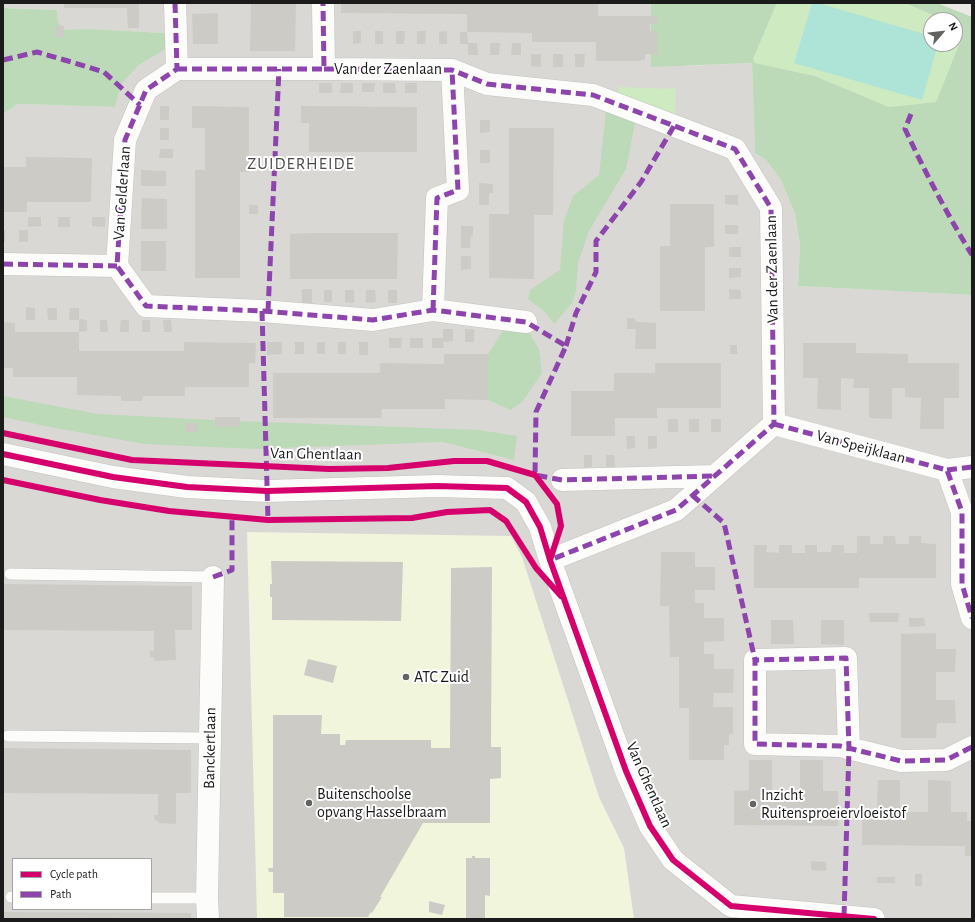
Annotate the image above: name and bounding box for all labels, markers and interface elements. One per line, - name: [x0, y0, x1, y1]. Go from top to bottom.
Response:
- north arrow: [923, 12, 963, 52]
- text: N: [947, 21, 960, 33]
- street label: Van der Zaenlaan: [334, 59, 442, 79]
- street label: Van Gelderlaan: [109, 145, 135, 241]
- district label: ZUIDERHEIDE: [247, 154, 355, 174]
- street label: Van der Zaenlaan: [761, 215, 783, 323]
- street label: Van Speijklaan: [814, 426, 908, 468]
- street label: Van Ghentlaan: [270, 444, 362, 464]
- place label: ATC Zuid: [414, 667, 469, 687]
- marker: ATC Zuid: [401, 672, 411, 682]
- street label: Banckertlaan: [200, 707, 220, 789]
- street label: Van Ghentlaan: [622, 739, 676, 831]
- place label: Buitenschoolse opvang Hasselbraam: [317, 784, 447, 822]
- place label: Inzicht Ruitensproeiervloeistof: [761, 785, 906, 823]
- marker: Buitenschoolse opvang Hasselbraam: [304, 798, 314, 808]
- marker: Inzicht Ruitensproeiervloeistof: [748, 799, 758, 809]
- legend: [12, 858, 152, 910]
- text: Cycle path: [50, 868, 98, 880]
- text: Path: [50, 888, 72, 900]

